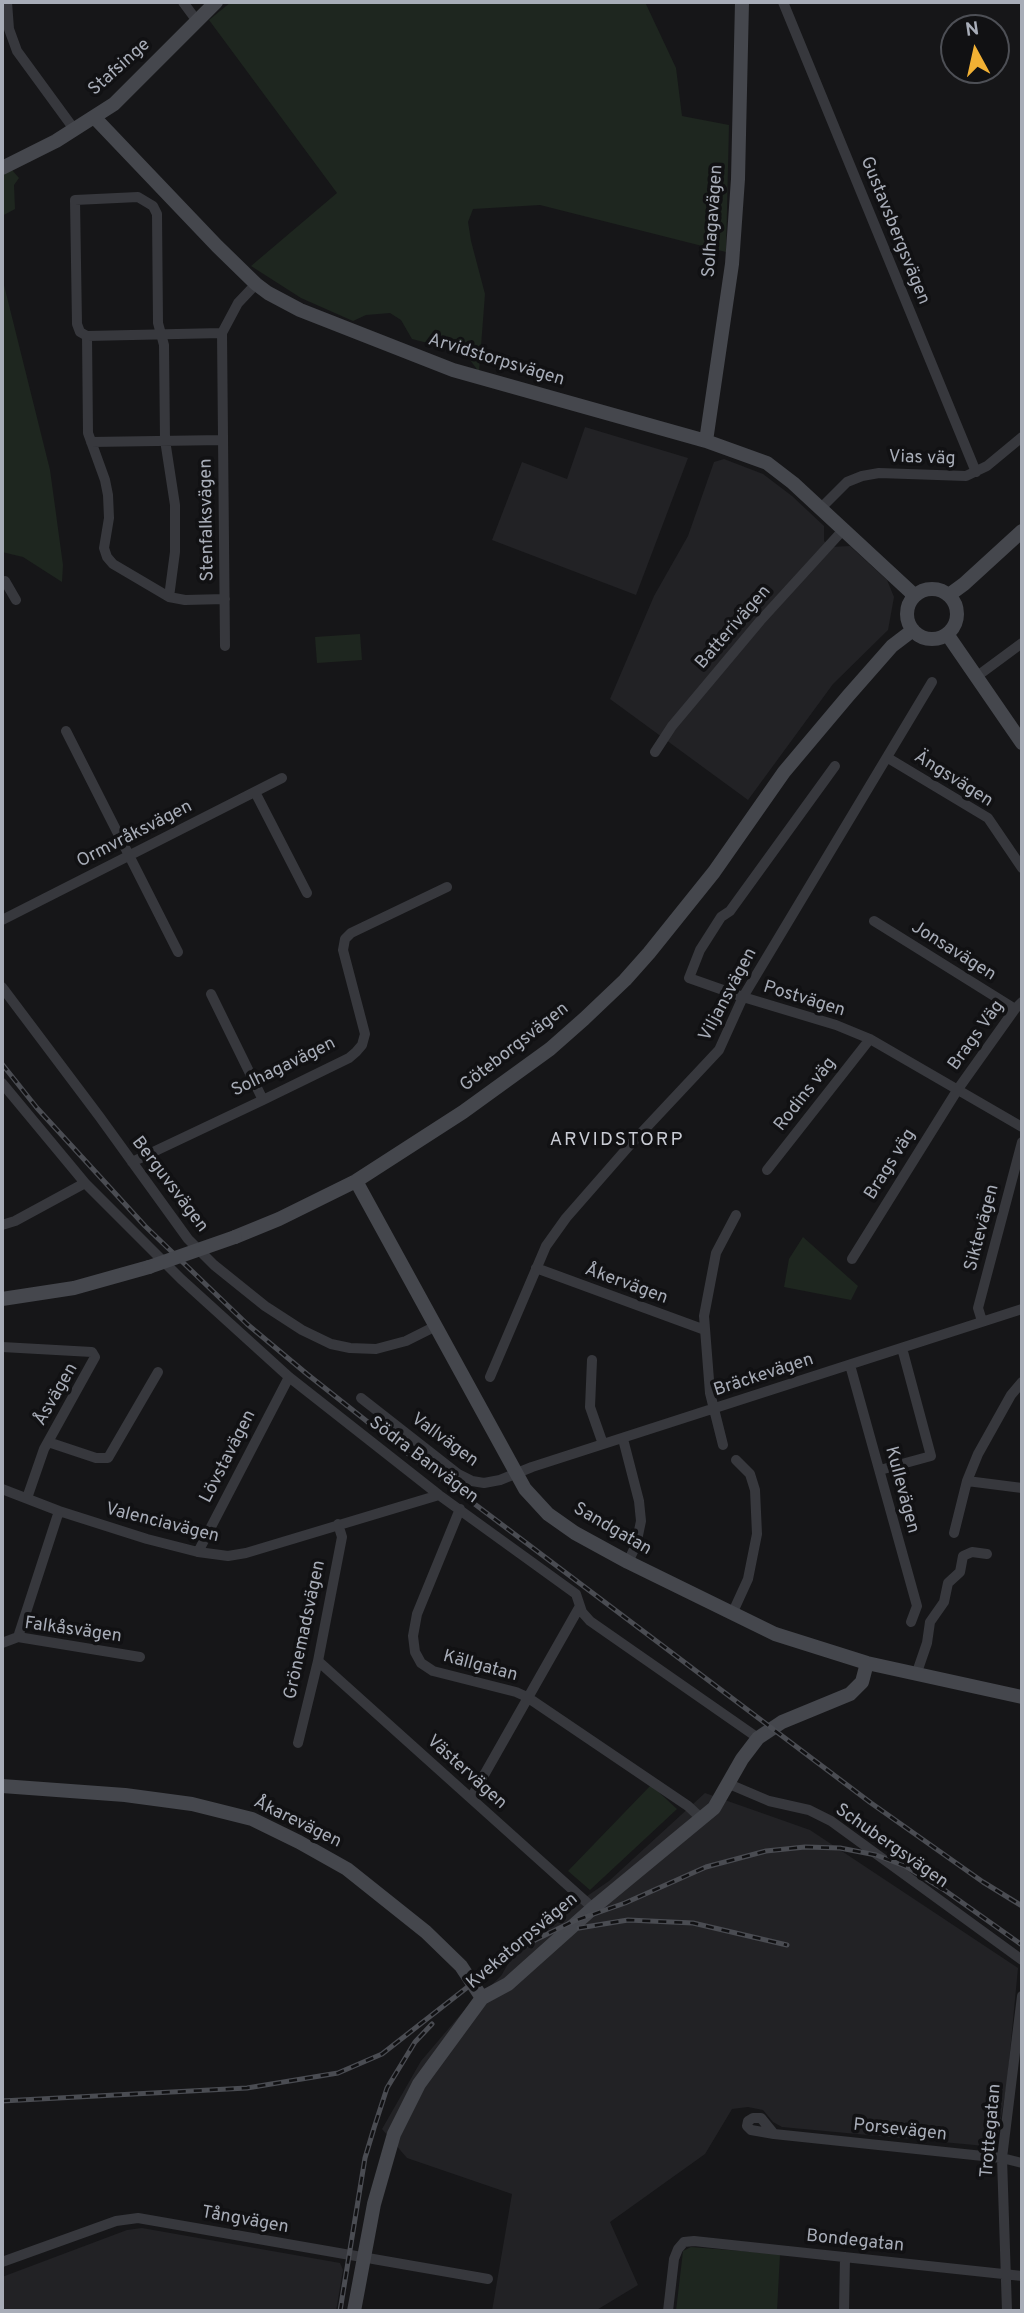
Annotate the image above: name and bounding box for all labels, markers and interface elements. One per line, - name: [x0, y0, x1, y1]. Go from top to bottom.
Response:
- north arrow: [940, 14, 1010, 84]
- text: N: [964, 17, 981, 43]
- street label: Stafsinge: [85, 35, 155, 101]
- street label: Gustavsbergsvägen: [854, 154, 934, 308]
- street label: Solhagavägen: [699, 164, 729, 278]
- street label: Arvidstorpsvägen: [425, 330, 567, 392]
- street label: Vias väg: [888, 447, 956, 471]
- street label: Stenfalksvägen: [196, 458, 220, 582]
- street label: Batterivägen: [692, 582, 776, 674]
- street label: Ängsvägen: [909, 747, 997, 813]
- street label: Ormvråksvägen: [74, 797, 196, 873]
- street label: Jonsavägen: [907, 917, 999, 987]
- street label: Viljansvägen: [695, 945, 763, 1045]
- street label: Postvägen: [761, 977, 847, 1023]
- street label: Brags Väg: [944, 997, 1010, 1075]
- street label: Göteborgsvägen: [456, 999, 574, 1097]
- street label: Solhagavägen: [228, 1033, 340, 1103]
- street label: Rodins väg: [770, 1054, 842, 1136]
- street label: Brags väg: [861, 1126, 921, 1204]
- district label: ARVIDSTORP: [551, 1130, 683, 1152]
- street label: Berguvsvägen: [126, 1133, 212, 1237]
- street label: Siktevägen: [961, 1182, 1005, 1274]
- street label: Åkervägen: [582, 1260, 670, 1310]
- street label: Bräckevägen: [711, 1350, 817, 1402]
- street label: Åsvägen: [30, 1360, 84, 1430]
- street label: Lövstavägen: [196, 1407, 262, 1507]
- street label: Vallvägen: [406, 1409, 482, 1473]
- street label: Södra Banvägen: [364, 1413, 482, 1509]
- street label: Kullevägen: [879, 1444, 923, 1536]
- street label: Valenciavägen: [103, 1499, 221, 1549]
- street label: Sandgatan: [569, 1499, 655, 1561]
- street label: Grönemadsvägen: [281, 1559, 331, 1701]
- street label: Falkåsvägen: [23, 1613, 123, 1649]
- street label: Källgatan: [440, 1647, 520, 1687]
- street label: Västervägen: [421, 1731, 511, 1815]
- street label: Åkarevägen: [249, 1792, 345, 1854]
- street label: Schubergsvägen: [830, 1800, 952, 1894]
- street label: Kvekatorpsvägen: [463, 1889, 583, 1995]
- street label: Trottegatan: [977, 2083, 1007, 2179]
- street label: Porsevägen: [852, 2115, 948, 2147]
- street label: Tångvägen: [200, 2203, 290, 2239]
- street label: Bondegatan: [805, 2226, 905, 2258]

